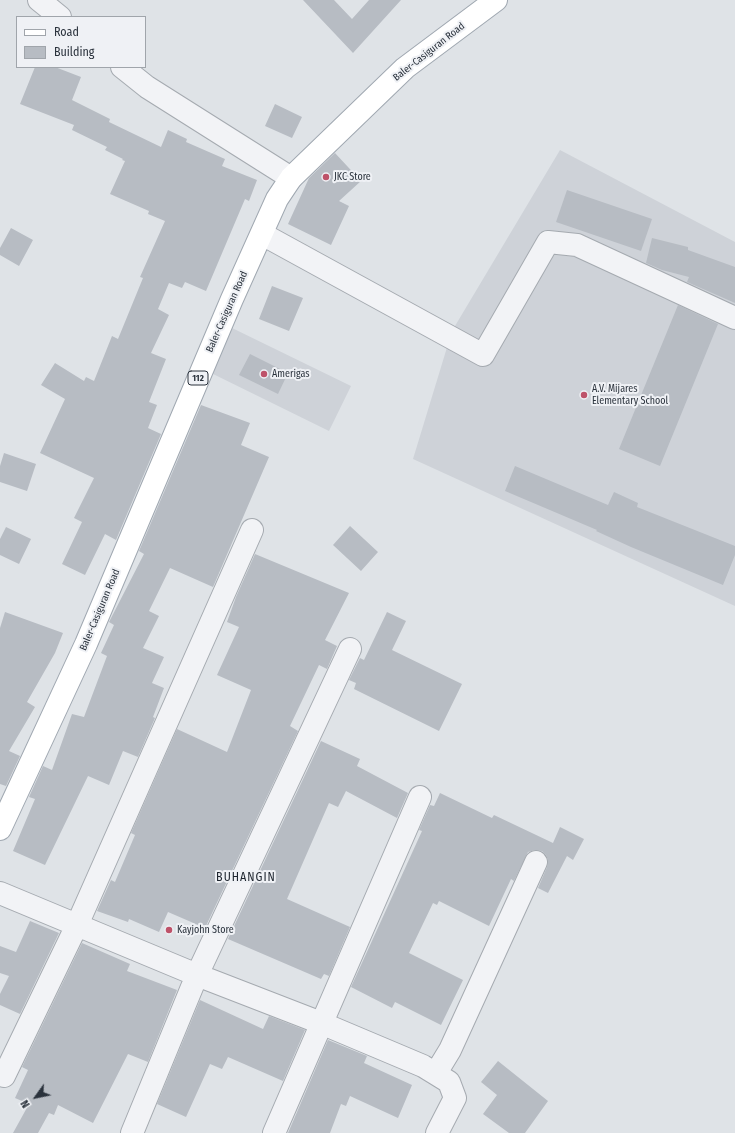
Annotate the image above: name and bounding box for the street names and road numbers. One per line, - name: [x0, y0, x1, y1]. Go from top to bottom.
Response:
- street label: Baler-Casiguran Road: [391, 20, 467, 84]
- street label: Baler-Casiguran Road: [204, 270, 250, 354]
- road number: 112: [188, 371, 208, 385]
- street label: Baler-Casiguran Road: [77, 567, 123, 653]

